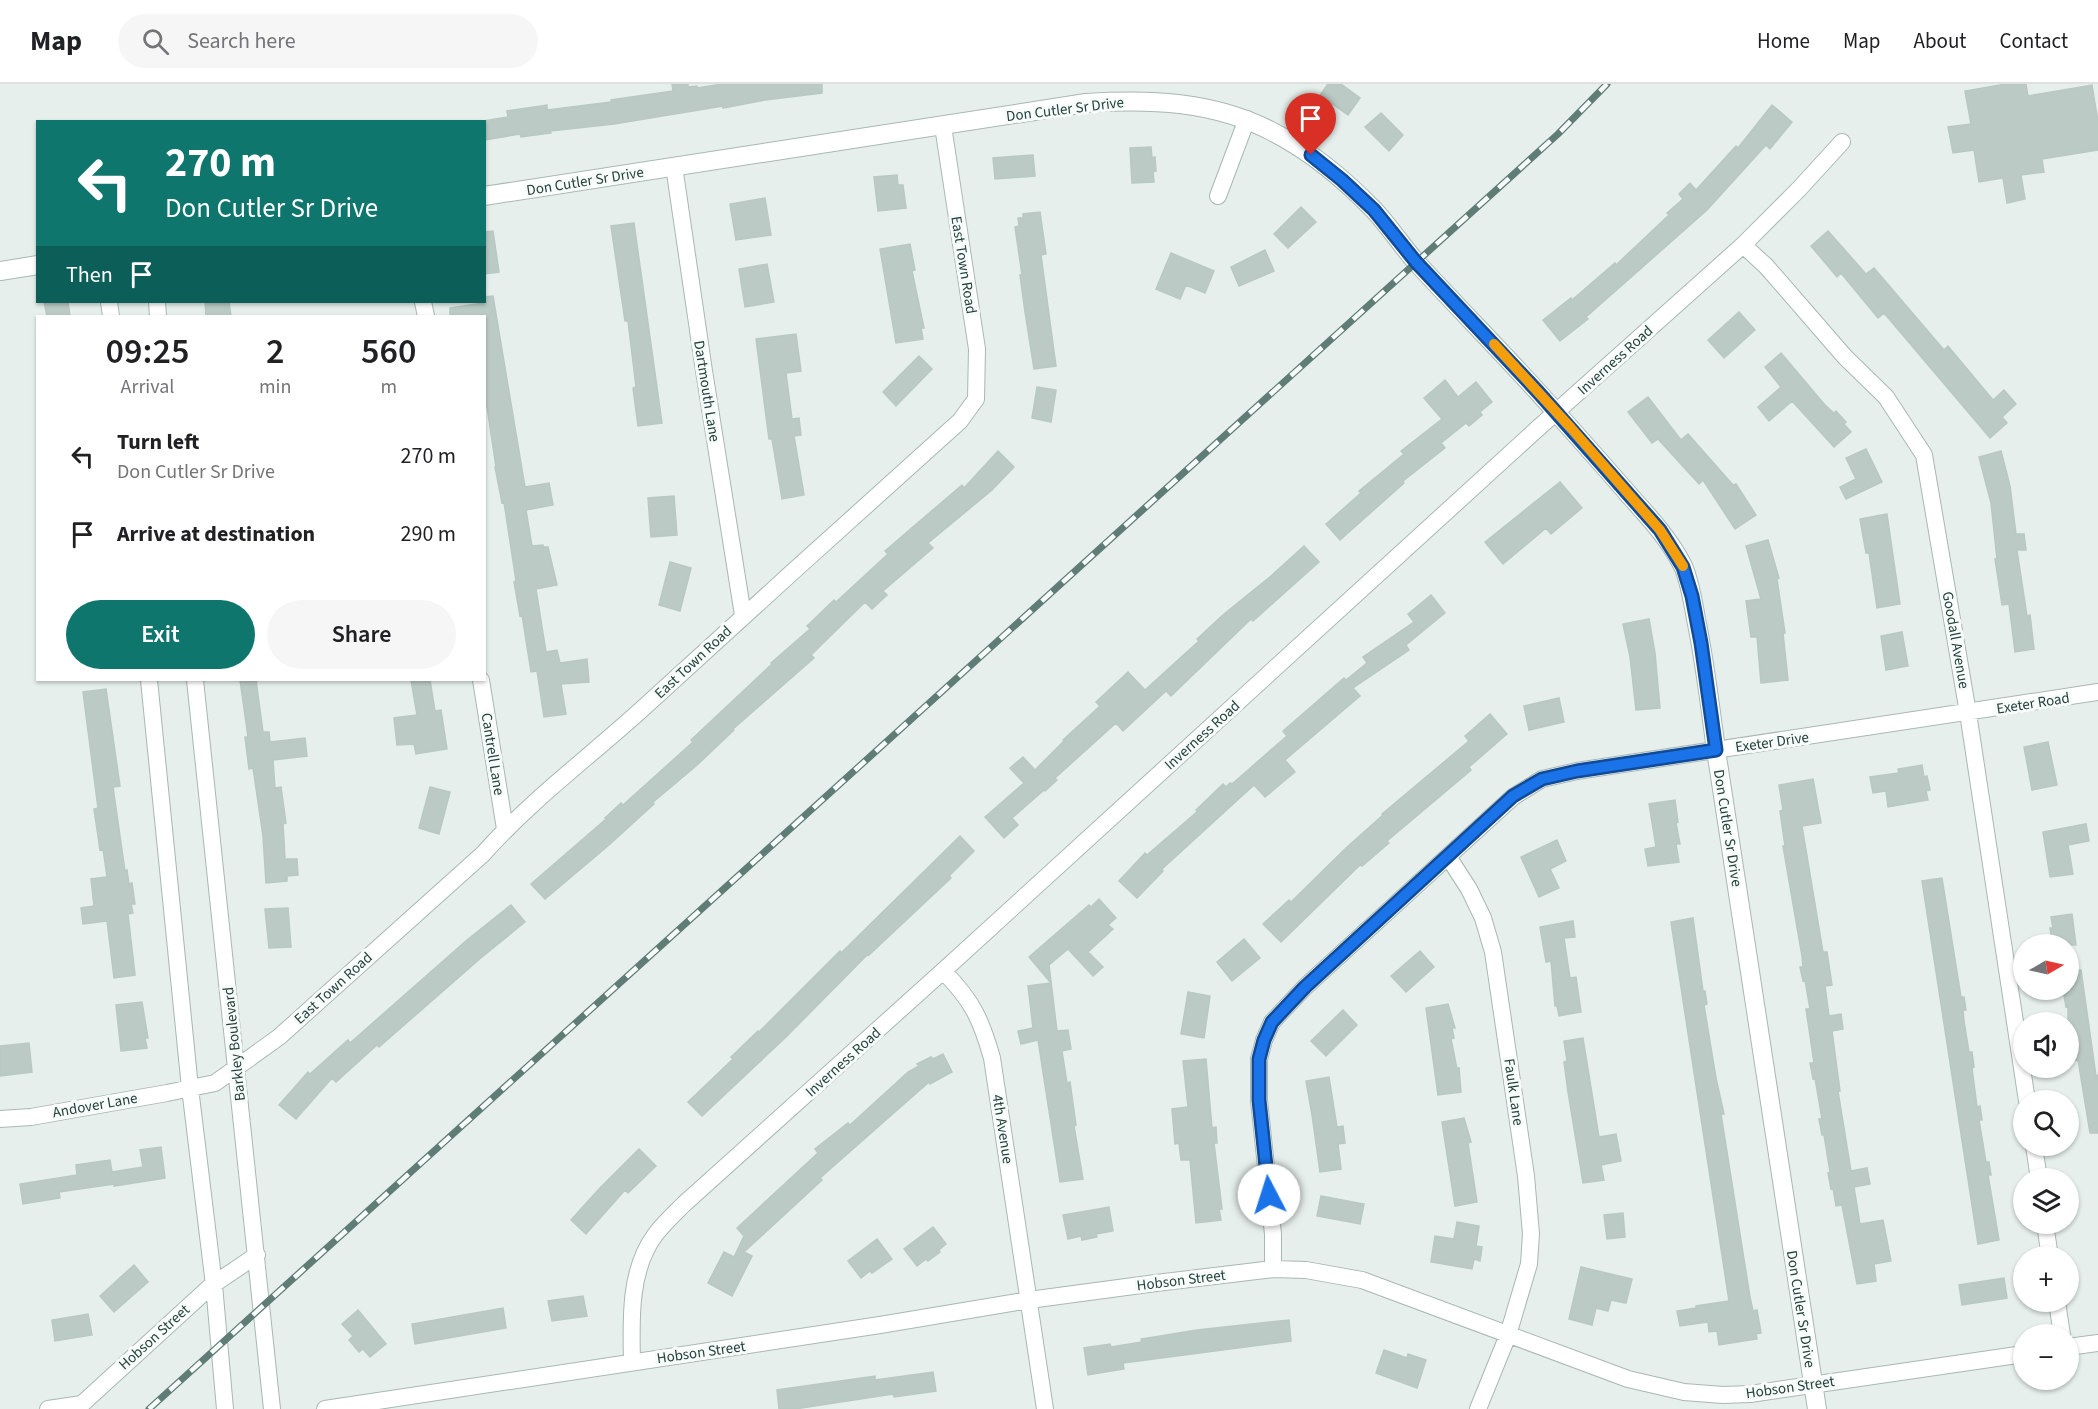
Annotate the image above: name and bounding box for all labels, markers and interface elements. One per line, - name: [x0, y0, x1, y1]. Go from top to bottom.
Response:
- search box: [118, 14, 538, 68]
- text: Map: [30, 21, 82, 61]
- icon: search: [139, 25, 172, 58]
- text: Search here: [187, 25, 296, 57]
- text: Home: [1757, 26, 1810, 56]
- text: Map: [1843, 26, 1881, 56]
- text: About: [1914, 26, 1966, 56]
- text: Contact: [1999, 26, 2068, 56]
- street label: Don Cutler Sr Drive: [1005, 92, 1125, 127]
- pin: [1285, 93, 1336, 155]
- icon: arrive: [1294, 102, 1327, 135]
- text: 270 m: [165, 133, 276, 193]
- icon: left: [66, 144, 144, 222]
- street label: Don Cutler Sr Drive: [525, 162, 645, 201]
- text: Don Cutler Sr Drive: [165, 189, 378, 228]
- street label: East Town Road: [945, 215, 982, 316]
- icon: arrive: [125, 258, 158, 291]
- text: Then: [66, 259, 113, 291]
- street label: Inverness Road: [1573, 321, 1658, 400]
- text: 09:25: [106, 326, 189, 377]
- text: 2: [266, 326, 284, 377]
- text: 560: [361, 326, 416, 377]
- street label: Dartmouth Lane: [688, 339, 725, 443]
- text: Arrival: [121, 373, 174, 401]
- text: min: [259, 373, 291, 401]
- text: m: [380, 373, 397, 401]
- text: Turn left: [117, 426, 199, 458]
- icon: left: [66, 440, 99, 473]
- text: 270 m: [401, 440, 456, 472]
- text: Don Cutler Sr Drive: [117, 458, 275, 486]
- icon: arrive: [66, 518, 99, 551]
- text: Arrive at destination: [117, 518, 315, 550]
- text: 290 m: [401, 518, 456, 550]
- street label: Goodall Avenue: [1937, 590, 1974, 690]
- button: Exit: [66, 600, 255, 669]
- button: Share: [267, 600, 456, 669]
- street label: East Town Road: [650, 621, 737, 704]
- street label: Exeter Road: [1995, 687, 2071, 720]
- street label: Inverness Road: [1160, 696, 1245, 775]
- street label: Cantrell Lane: [476, 711, 509, 797]
- street label: Exeter Drive: [1734, 727, 1810, 758]
- street label: Don Cutler Sr Drive: [1708, 768, 1747, 888]
- north arrow: [2013, 934, 2079, 1000]
- map controls: [2013, 934, 2079, 1390]
- street label: East Town Road: [290, 948, 377, 1029]
- street label: Barkley Boulevard: [218, 986, 251, 1102]
- button: sound: [2013, 1012, 2079, 1078]
- street label: Inverness Road: [801, 1023, 886, 1102]
- street label: Faulk Lane: [1498, 1057, 1529, 1127]
- street label: Andover Lane: [51, 1088, 139, 1123]
- button: search: [2013, 1090, 2079, 1156]
- street label: 4th Avenue: [987, 1093, 1018, 1165]
- position arrow: [1237, 1163, 1301, 1227]
- button: layers: [2013, 1168, 2079, 1234]
- button: +: [2013, 1246, 2079, 1312]
- street label: Don Cutler Sr Drive: [1781, 1249, 1820, 1369]
- street label: Hobson Street: [1135, 1265, 1227, 1296]
- street label: Hobson Street: [114, 1300, 195, 1375]
- button: −: [2013, 1324, 2079, 1390]
- street label: Hobson Street: [655, 1336, 747, 1369]
- street label: Hobson Street: [1744, 1371, 1836, 1404]

